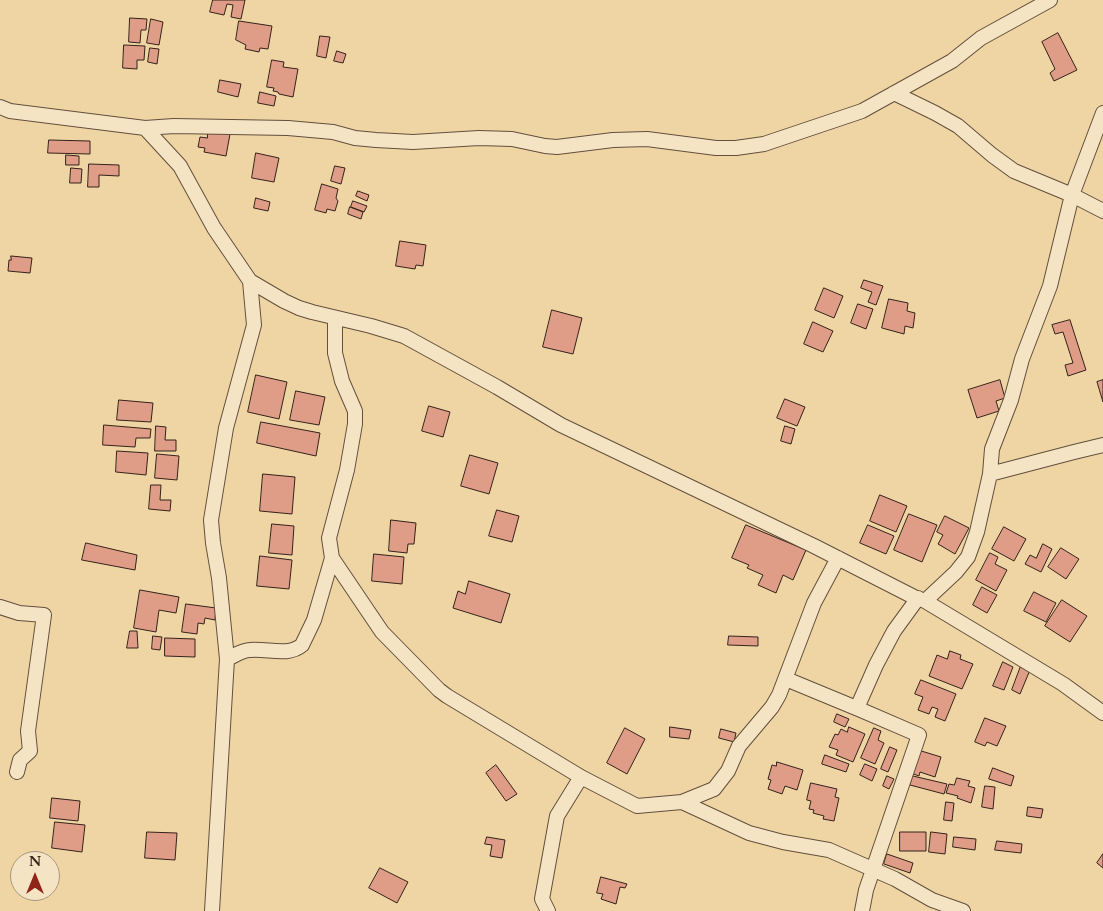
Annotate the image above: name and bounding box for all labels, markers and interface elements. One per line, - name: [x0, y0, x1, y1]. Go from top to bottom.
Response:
- north arrow: [10, 851, 60, 901]
- text: N: [29, 852, 41, 871]

